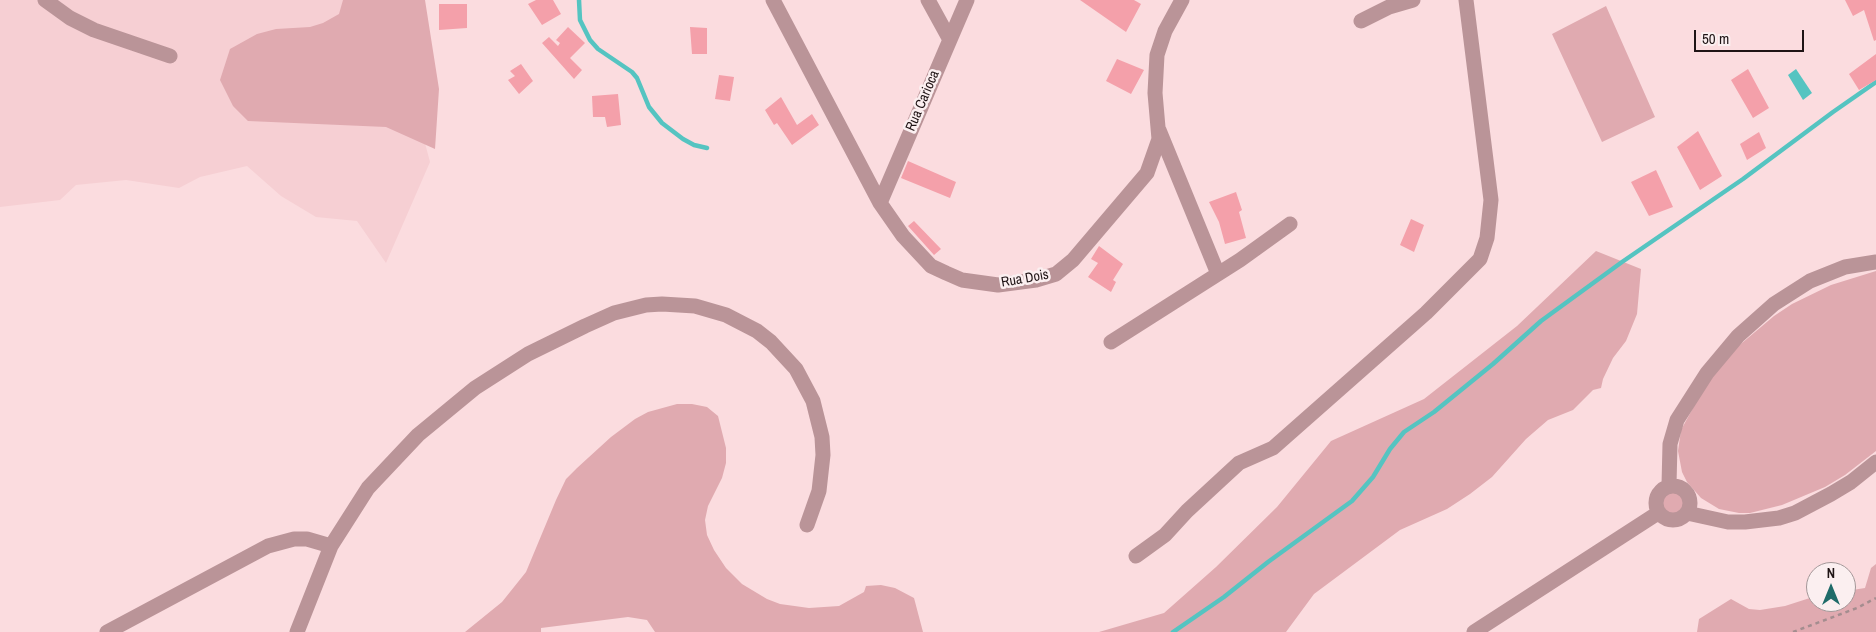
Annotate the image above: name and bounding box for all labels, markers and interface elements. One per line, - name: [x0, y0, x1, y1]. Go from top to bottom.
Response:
- scale bar: [1696, 20, 1806, 52]
- text: 50 m: [1702, 28, 1729, 49]
- street label: Rua Carioca: [903, 68, 943, 134]
- street label: Rua Dois: [1000, 267, 1050, 291]
- north arrow: [1806, 562, 1856, 612]
- text: N: [1827, 564, 1835, 582]

